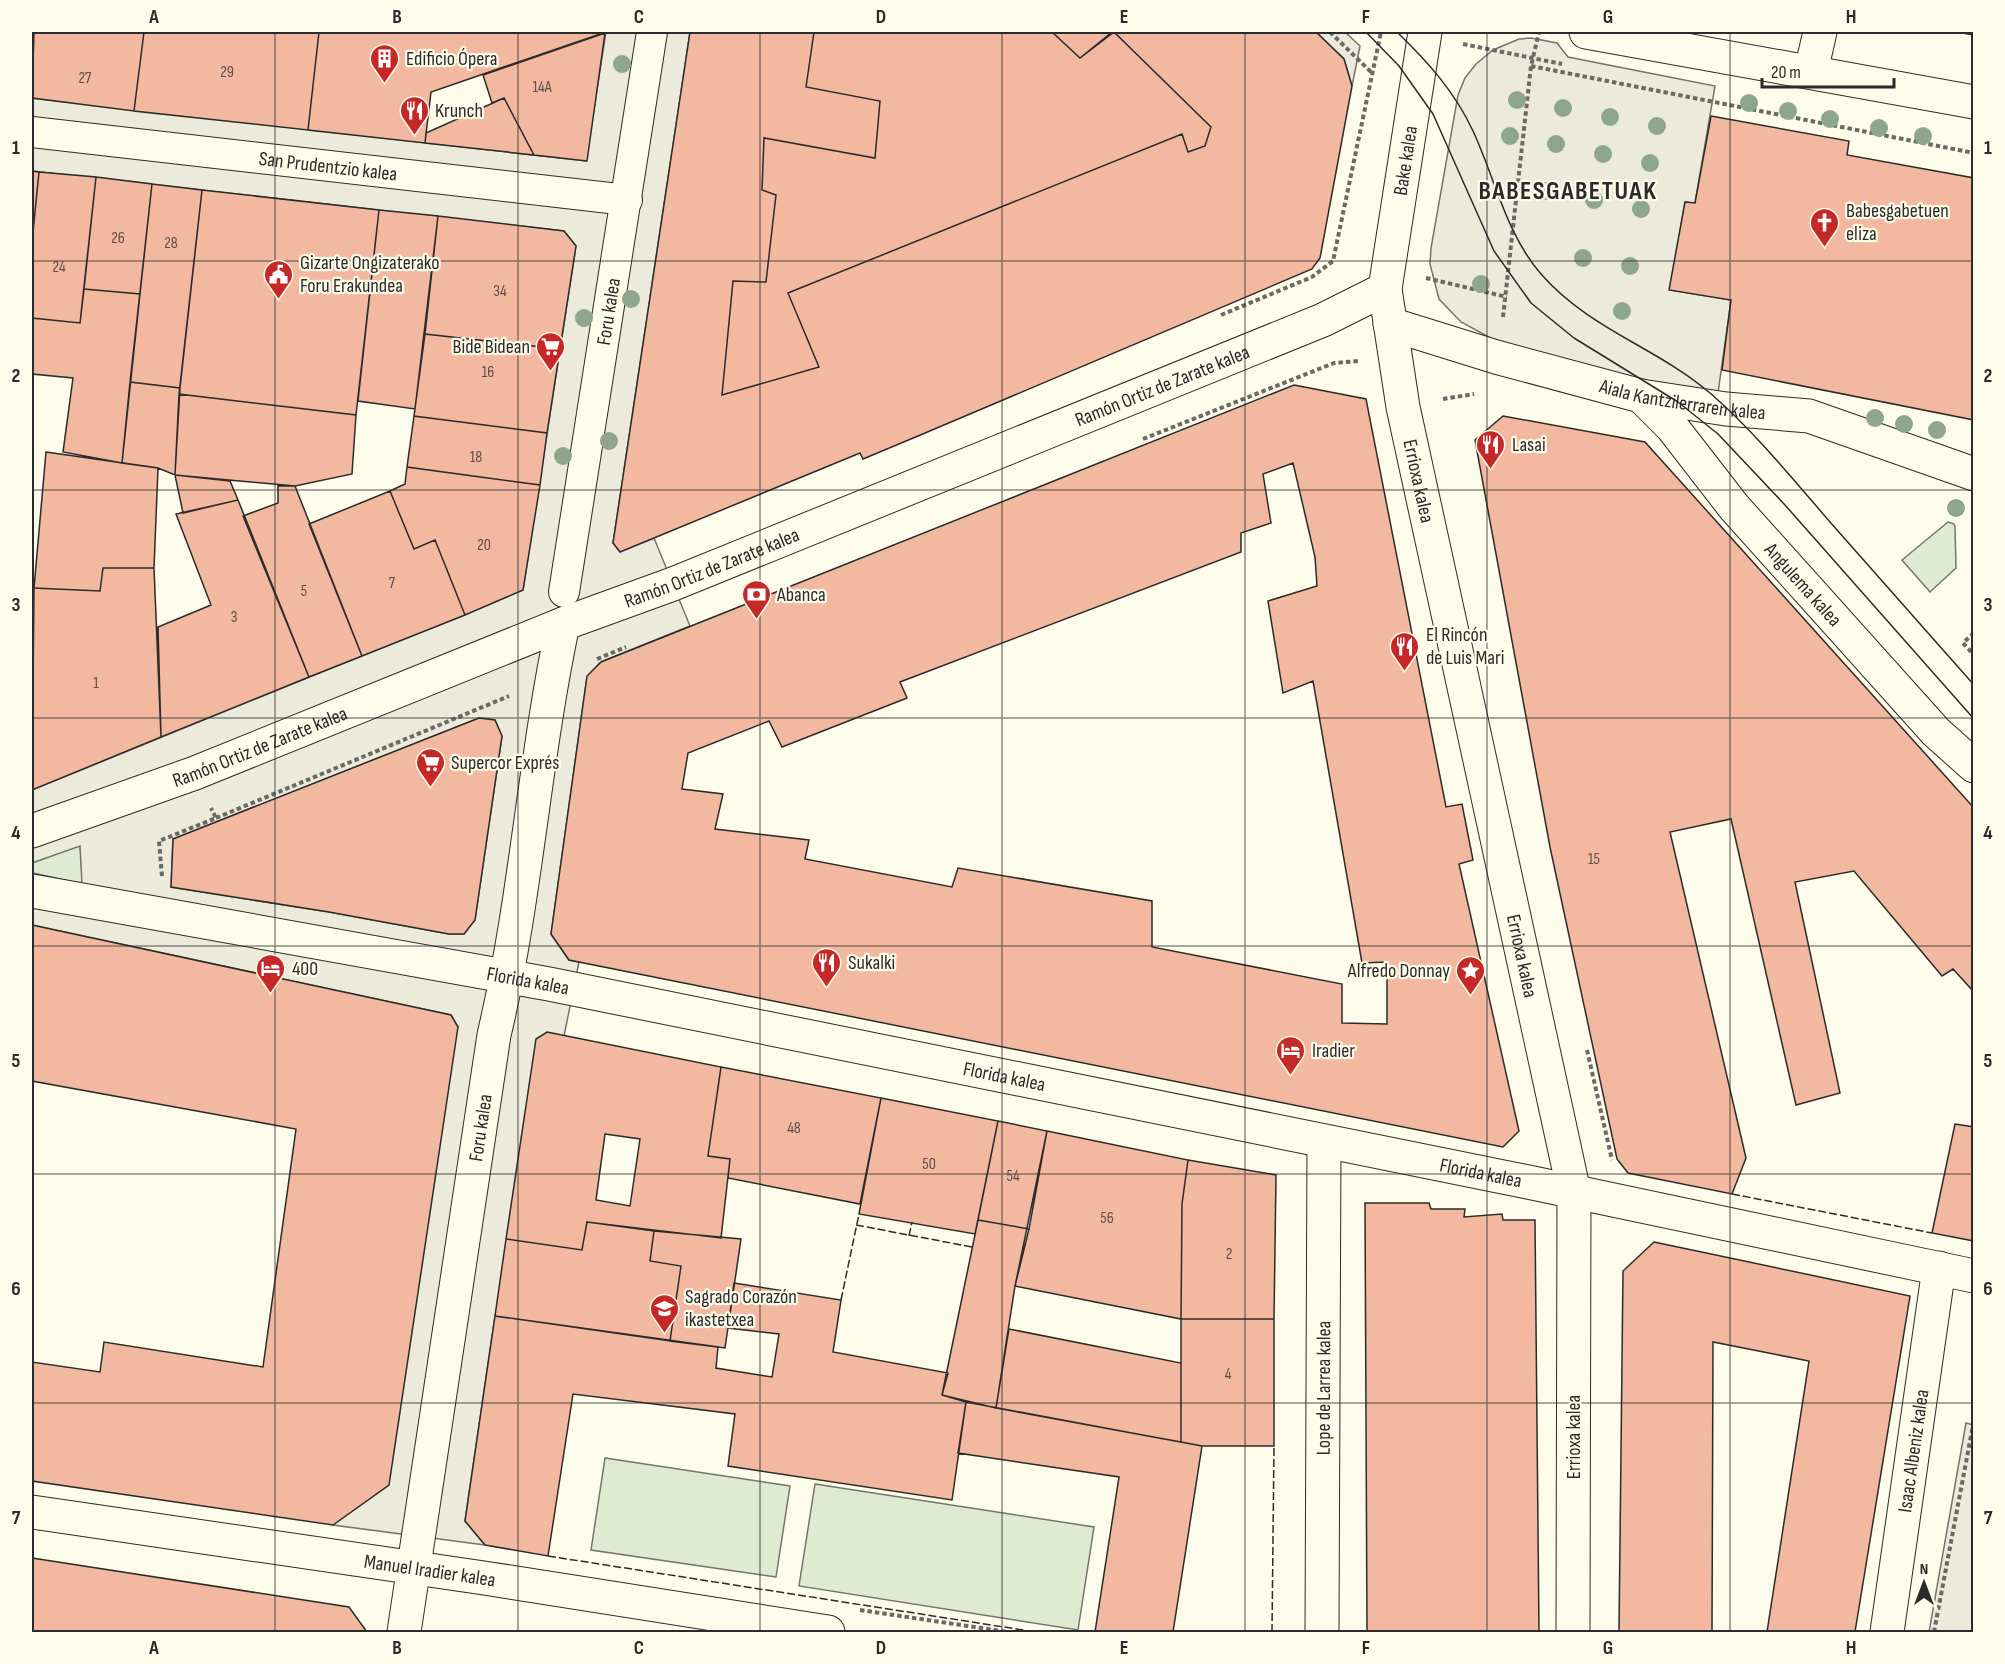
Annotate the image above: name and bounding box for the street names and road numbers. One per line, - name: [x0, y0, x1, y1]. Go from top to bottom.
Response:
- street label: Bake kalea: [1389, 124, 1423, 197]
- street label: San Prudentzio kalea: [257, 147, 398, 187]
- street label: Foru kalea: [592, 276, 626, 347]
- street label: Ramón Ortiz de Zarate kalea: [1072, 340, 1253, 432]
- street label: Aiala Kantzilerraren kalea: [1596, 374, 1767, 425]
- street label: Errioxa kalea: [1397, 437, 1439, 525]
- street label: Ramón Ortiz de Zarate kalea: [621, 523, 803, 614]
- street label: Angulema kalea: [1758, 537, 1846, 632]
- street label: Ramón Ortiz de Zarate kalea: [170, 702, 351, 793]
- street label: Errioxa kalea: [1501, 912, 1542, 1000]
- street label: Florida kalea: [485, 962, 571, 1001]
- street label: Florida kalea: [961, 1057, 1047, 1097]
- street label: Foru kalea: [464, 1093, 498, 1163]
- street label: Florida kalea: [1437, 1153, 1524, 1193]
- street label: Lope de Larrea kalea: [1312, 1321, 1336, 1455]
- street label: Isaac Albeniz kalea: [1893, 1388, 1935, 1514]
- street label: Errioxa kalea: [1562, 1395, 1586, 1479]
- street label: Manuel Iradier kalea: [362, 1550, 497, 1593]

